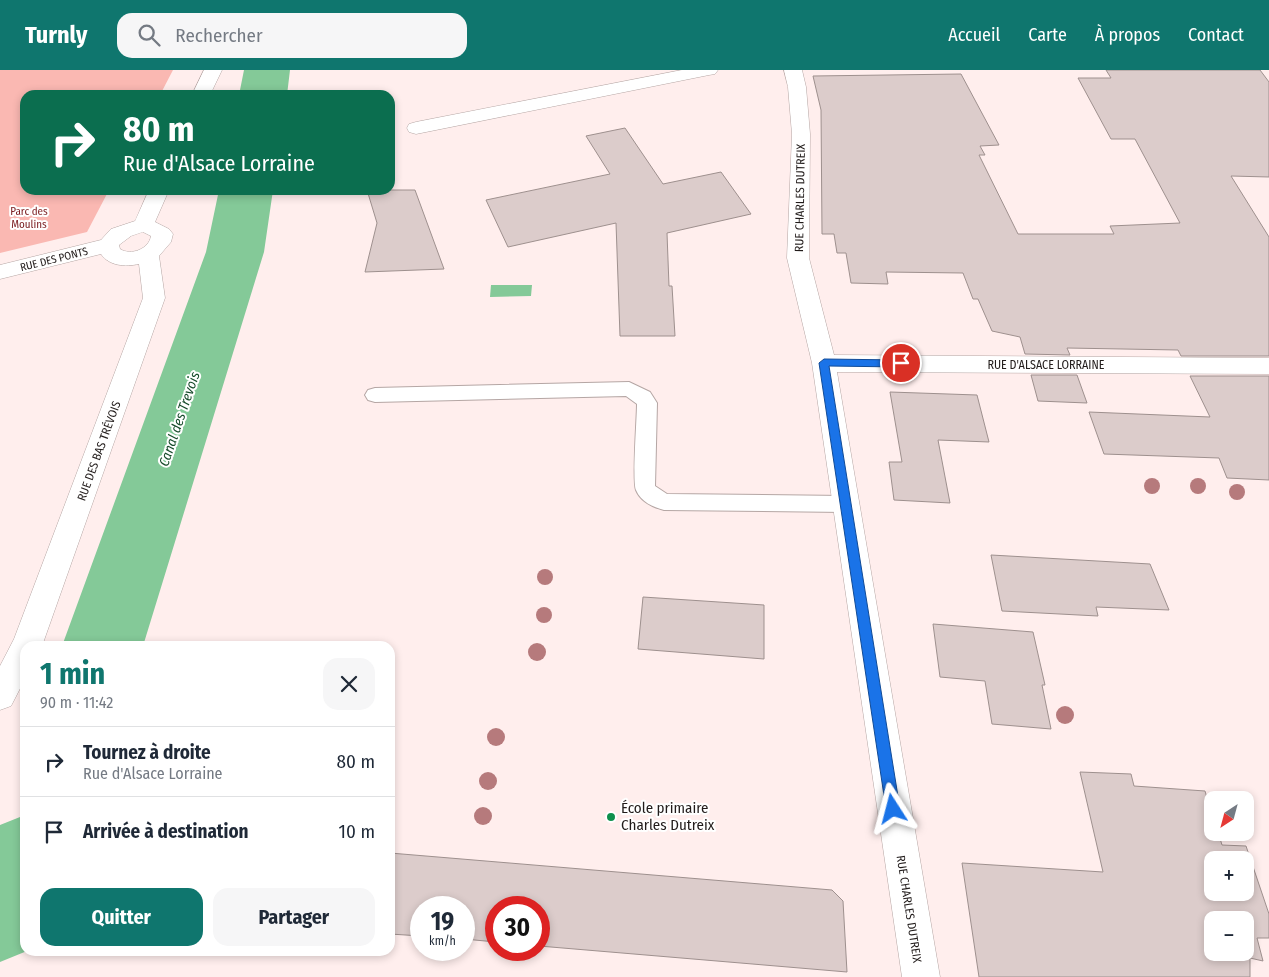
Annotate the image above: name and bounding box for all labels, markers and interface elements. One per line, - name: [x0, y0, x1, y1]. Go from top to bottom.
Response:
- search box: [117, 13, 467, 58]
- text: Turnly: [25, 21, 87, 49]
- icon: search: [135, 21, 163, 49]
- text: Rechercher: [175, 24, 263, 47]
- text: Accueil: [948, 24, 1000, 46]
- text: Carte: [1028, 24, 1067, 46]
- text: À propos: [1095, 24, 1160, 46]
- text: Contact: [1188, 24, 1244, 46]
- text: 80 m: [123, 108, 195, 150]
- icon: right: [40, 110, 105, 175]
- street label: RUE CHARLES DUTREIX: [792, 143, 808, 252]
- text: Rue d'Alsace Lorraine: [123, 150, 315, 177]
- park label: Parc des Moulins: [10, 205, 48, 231]
- street label: RUE DES PONTS: [19, 245, 90, 274]
- pin: [880, 342, 922, 384]
- icon: arrive: [887, 349, 915, 377]
- street label: RUE D'ALSACE LORRAINE: [988, 358, 1105, 372]
- water label: Canal des Trevois: [155, 370, 204, 469]
- street label: RUE DES BAS TRÉVOIS: [73, 399, 124, 503]
- text: 1 min: [40, 656, 105, 692]
- button: close: [323, 658, 375, 710]
- text: 90 m · 11:42: [40, 693, 113, 712]
- text: Tournez à droite: [83, 741, 211, 764]
- icon: right: [40, 748, 68, 776]
- text: 80 m: [337, 750, 375, 773]
- text: Rue d'Alsace Lorraine: [83, 764, 223, 783]
- position arrow: [866, 782, 918, 834]
- north arrow: [1204, 791, 1254, 841]
- map controls: [1204, 791, 1254, 961]
- place label: École primaire Charles Dutreix: [621, 799, 715, 834]
- marker: École primaire Charles Dutreix: [605, 811, 617, 823]
- icon: arrive: [40, 818, 68, 846]
- text: Arrivée à destination: [83, 820, 249, 843]
- text: 10 m: [339, 820, 375, 843]
- button: +: [1204, 851, 1254, 901]
- street label: RUE CHARLES DUTREIX: [894, 854, 924, 964]
- button: Quitter: [40, 888, 203, 946]
- button: Partager: [213, 888, 375, 946]
- speed limit sign: 30: [485, 896, 550, 961]
- text: 19: [431, 907, 454, 937]
- button: −: [1204, 911, 1254, 961]
- text: km/h: [429, 934, 456, 948]

